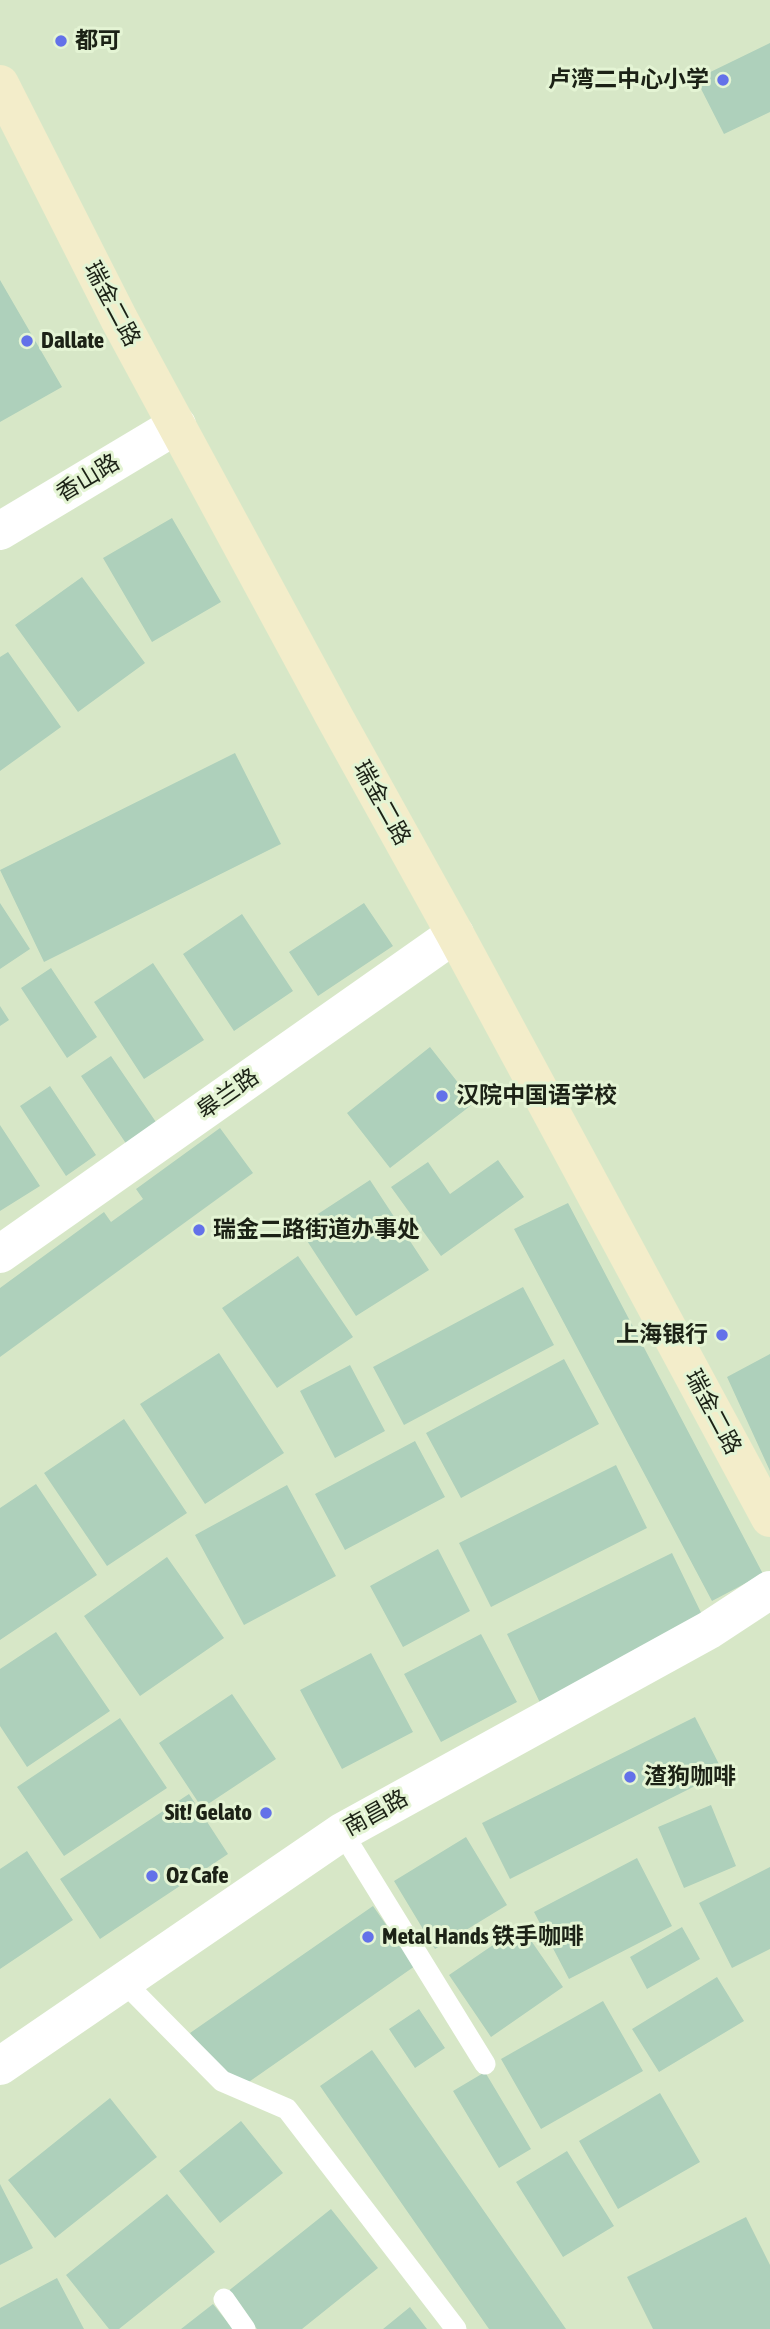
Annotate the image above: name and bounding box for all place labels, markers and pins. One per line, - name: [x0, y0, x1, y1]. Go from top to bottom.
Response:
- place label: 都可: [75, 27, 121, 55]
- marker: 都可: [53, 33, 69, 49]
- place label: 卢湾二中心小学: [548, 66, 709, 94]
- marker: 卢湾二中心小学: [715, 72, 731, 88]
- place label: Dallate: [41, 327, 104, 355]
- marker: Dallate: [19, 333, 35, 349]
- place label: 汉院中国语学校: [456, 1082, 617, 1110]
- marker: 汉院中国语学校: [434, 1088, 450, 1104]
- place label: 瑞金二路街道办事处: [213, 1216, 420, 1244]
- marker: 瑞金二路街道办事处: [191, 1222, 207, 1238]
- place label: 上海银行: [616, 1321, 708, 1349]
- marker: 上海银行: [714, 1327, 730, 1343]
- place label: 渣狗咖啡: [644, 1763, 736, 1791]
- marker: 渣狗咖啡: [622, 1769, 638, 1785]
- place label: Sit! Gelato: [165, 1799, 252, 1827]
- marker: Sit! Gelato: [258, 1805, 274, 1821]
- place label: Oz Cafe: [166, 1862, 229, 1890]
- marker: Oz Cafe: [144, 1868, 160, 1884]
- place label: Metal Hands 铁手咖啡: [382, 1923, 584, 1951]
- marker: Metal Hands 铁手咖啡: [360, 1929, 376, 1945]

